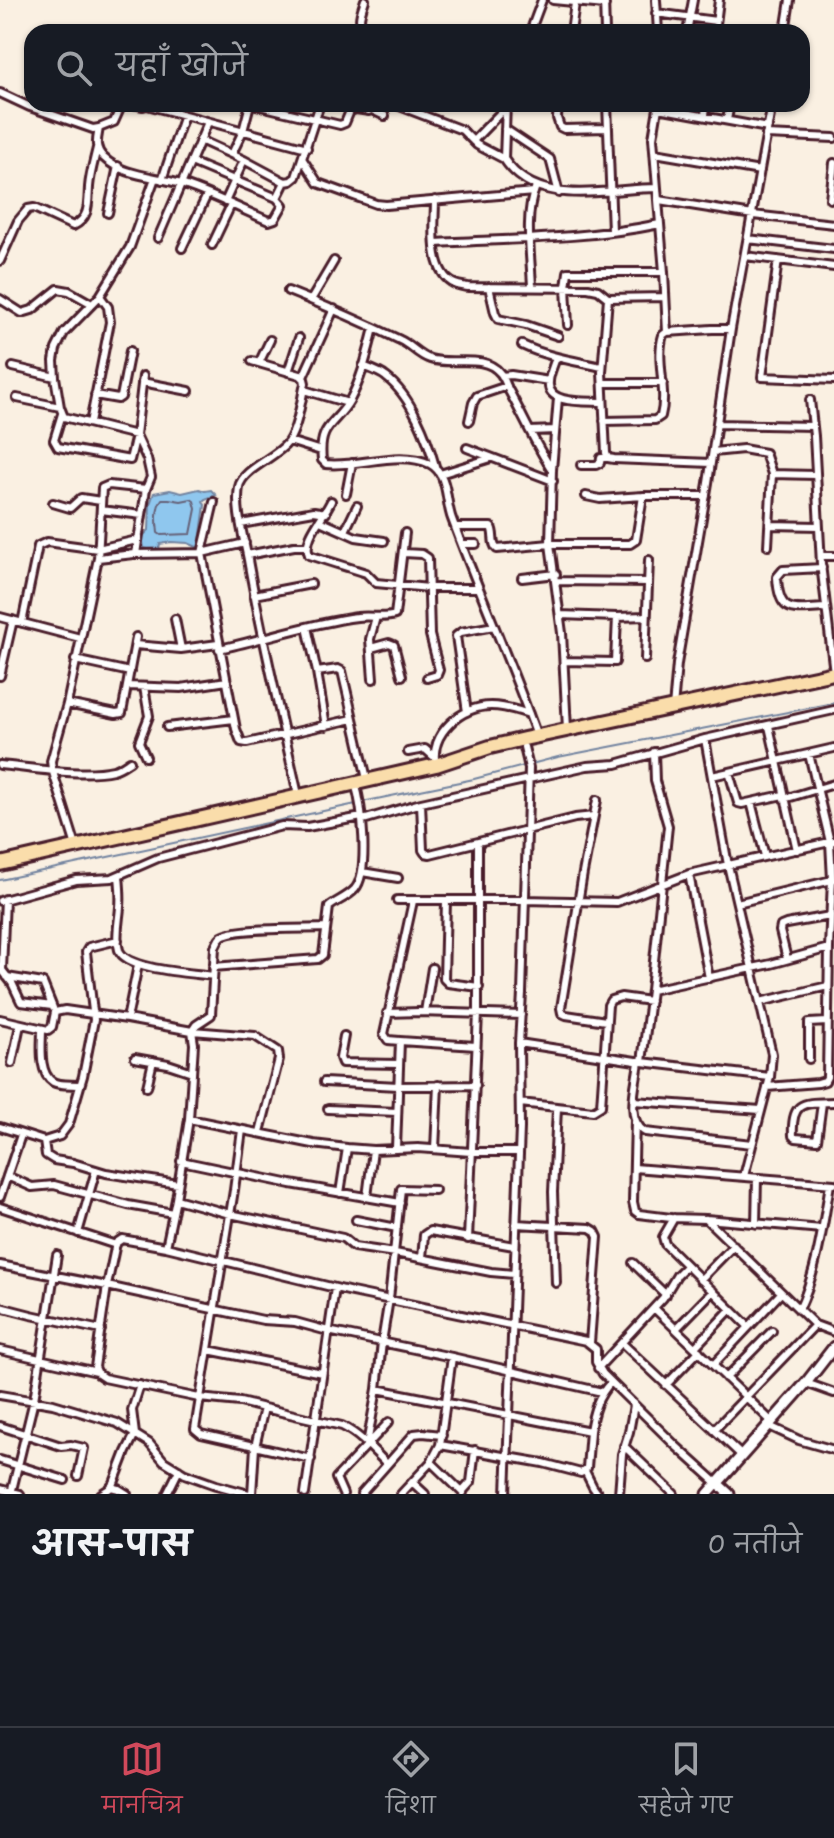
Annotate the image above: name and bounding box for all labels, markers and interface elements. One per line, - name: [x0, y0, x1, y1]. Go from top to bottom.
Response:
- search box: [24, 24, 810, 112]
- text: यहाँ खोजें: [116, 45, 248, 86]
- icon: search: [52, 46, 96, 90]
- text: आस-पास: [32, 1520, 191, 1566]
- text: 0 नतीजे: [708, 1526, 802, 1561]
- tab: मानचित्र: [102, 1737, 182, 1830]
- tab: दिशा: [386, 1737, 436, 1830]
- tab: सहेजे गए: [639, 1737, 732, 1830]

